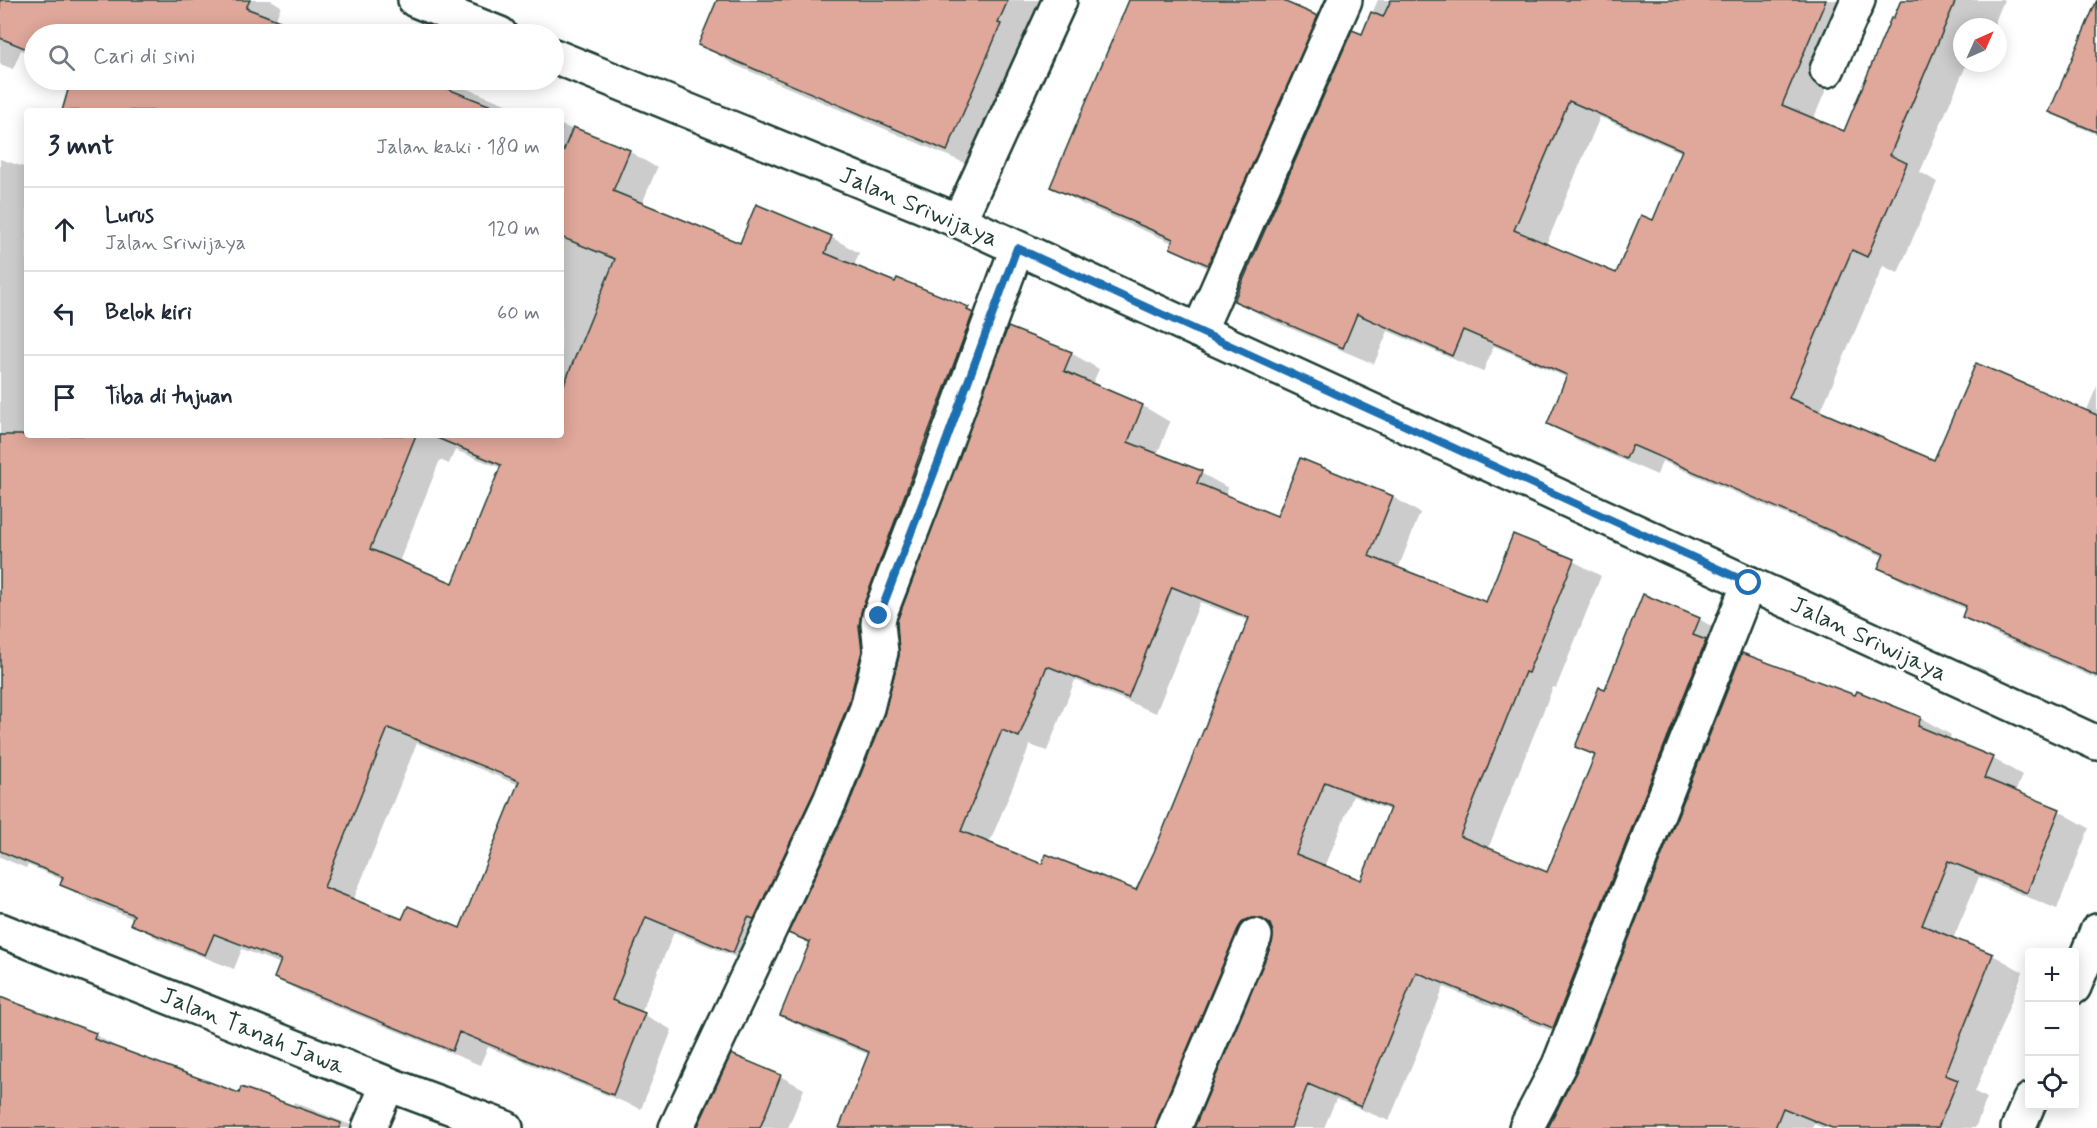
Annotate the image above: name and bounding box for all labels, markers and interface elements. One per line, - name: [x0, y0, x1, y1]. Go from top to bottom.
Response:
- north arrow: [1953, 18, 2007, 72]
- search box: [24, 24, 564, 90]
- icon: search: [45, 41, 78, 74]
- text: Cari di sini: [93, 43, 195, 71]
- text: 3 mnt: [48, 130, 114, 164]
- text: Jalan kaki · 180 m: [376, 134, 540, 161]
- street label: Jalan Sriwijaya: [834, 160, 1002, 255]
- text: Lurus: [105, 202, 154, 230]
- icon: ahead: [48, 213, 81, 246]
- text: 120 m: [487, 216, 540, 243]
- text: Jalan Sriwijaya: [105, 230, 246, 257]
- icon: left: [48, 297, 81, 330]
- text: Belok kiri: [105, 299, 192, 327]
- text: 60 m: [497, 300, 540, 327]
- icon: arrive: [48, 381, 81, 414]
- text: Tiba di tujuan: [105, 383, 233, 411]
- route start: [1735, 569, 1761, 595]
- street label: Jalan Sriwijaya: [1785, 590, 1952, 689]
- route end: [865, 602, 891, 628]
- map controls: [2025, 948, 2079, 1110]
- button: +: [2025, 948, 2079, 1002]
- street label: Jalan Tanah Jawa: [156, 980, 350, 1083]
- button: −: [2025, 1002, 2079, 1056]
- button: locate: [2025, 1056, 2079, 1110]

